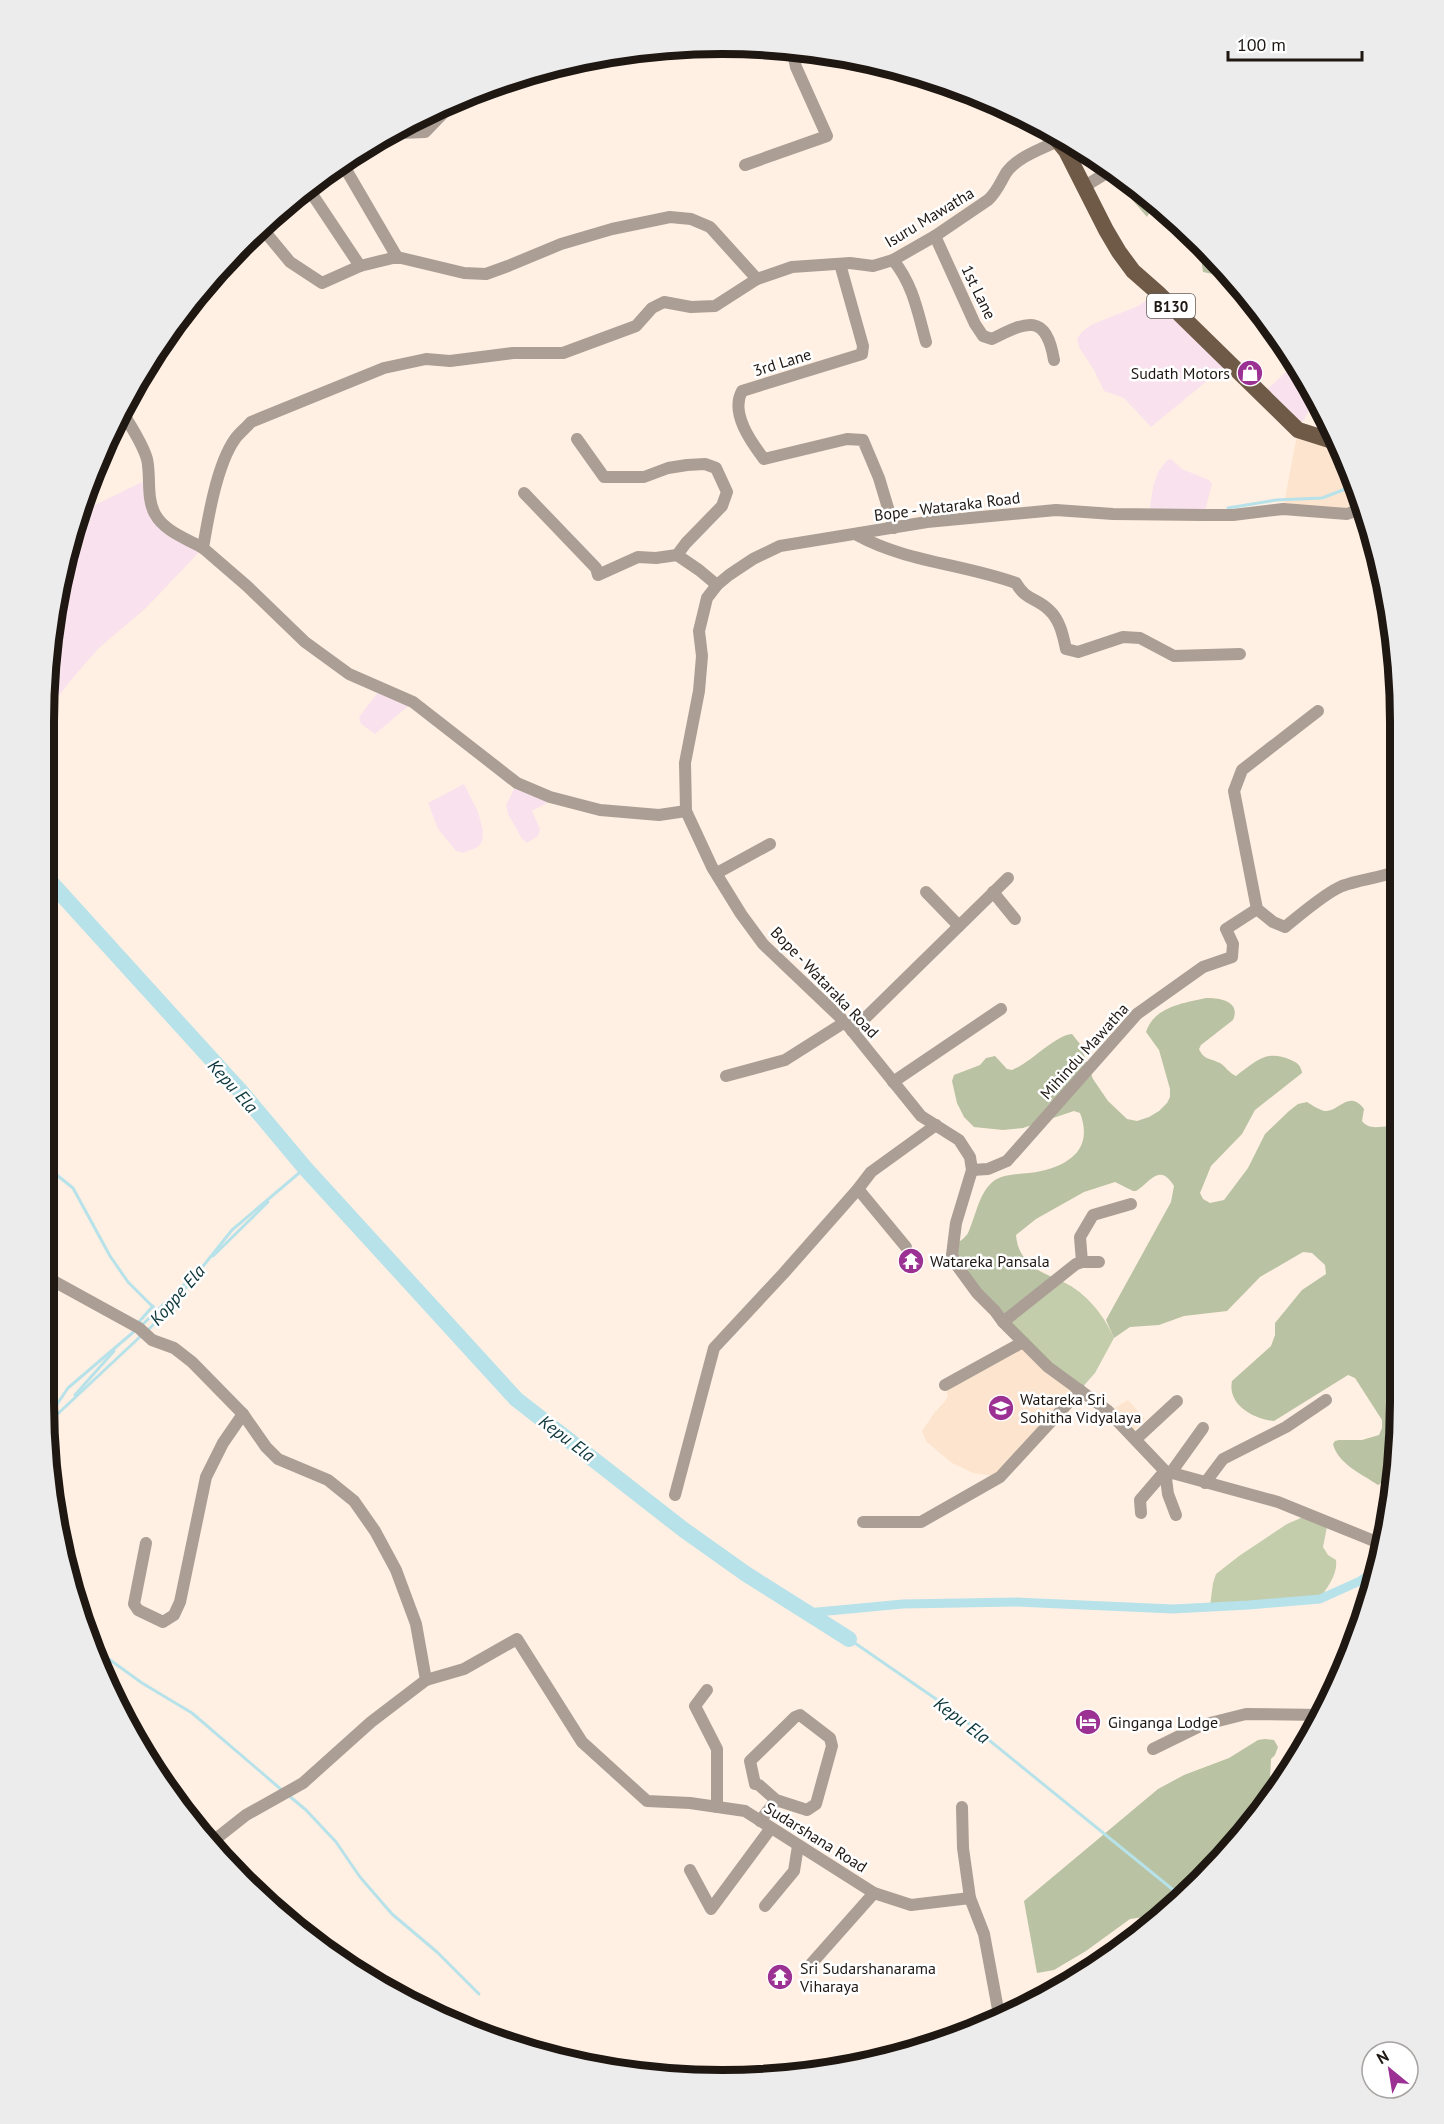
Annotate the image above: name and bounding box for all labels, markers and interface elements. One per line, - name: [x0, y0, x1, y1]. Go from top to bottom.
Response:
- scale bar: [1228, 24, 1362, 62]
- text: 100 m: [1237, 33, 1286, 56]
- street label: Isuru Mawatha: [881, 182, 977, 252]
- street label: 1st Lane: [957, 262, 1001, 322]
- road number: B130: [1147, 294, 1195, 318]
- street label: 3rd Lane: [750, 344, 814, 380]
- shop icon: Sudath Motors: [1235, 358, 1265, 388]
- place label: Sudath Motors: [1131, 363, 1230, 383]
- street label: Bope - Wataraka Road: [873, 487, 1021, 525]
- street label: Bope - Wataraka Road: [767, 922, 883, 1042]
- street label: Mihindu Mawatha: [1036, 999, 1132, 1103]
- water label: Kepu Ela: [203, 1054, 263, 1118]
- temple icon: Watareka Pansala: [896, 1246, 926, 1276]
- place label: Watareka Pansala: [930, 1251, 1050, 1271]
- water label: Koppe Ela: [144, 1260, 210, 1330]
- place label: Watareka Sri Sohitha Vidyalaya: [1020, 1389, 1141, 1427]
- school or university icon: Watareka Sri Sohitha Vidyalaya: [986, 1393, 1016, 1423]
- water label: Kepu Ela: [534, 1409, 600, 1467]
- water label: Kepu Ela: [929, 1691, 995, 1749]
- hotel icon: Ginganga Lodge: [1073, 1707, 1103, 1737]
- place label: Ginganga Lodge: [1108, 1712, 1218, 1732]
- street label: Sudarshana Road: [761, 1797, 871, 1877]
- place label: Sri Sudarshanarama Viharaya: [799, 1958, 936, 1996]
- temple icon: Sri Sudarshanarama Viharaya: [765, 1962, 795, 1992]
- north arrow: [1360, 2040, 1420, 2100]
- text: N: [1373, 2046, 1392, 2068]

